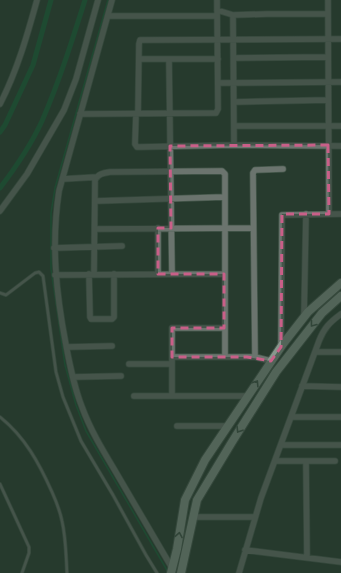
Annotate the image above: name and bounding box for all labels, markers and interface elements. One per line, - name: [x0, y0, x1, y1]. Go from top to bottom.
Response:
- one-way arrow: [311, 319, 318, 326]
- one-way arrow: [251, 381, 258, 388]
- one-way arrow: [236, 426, 244, 433]
- one-way arrow: [175, 532, 183, 538]

